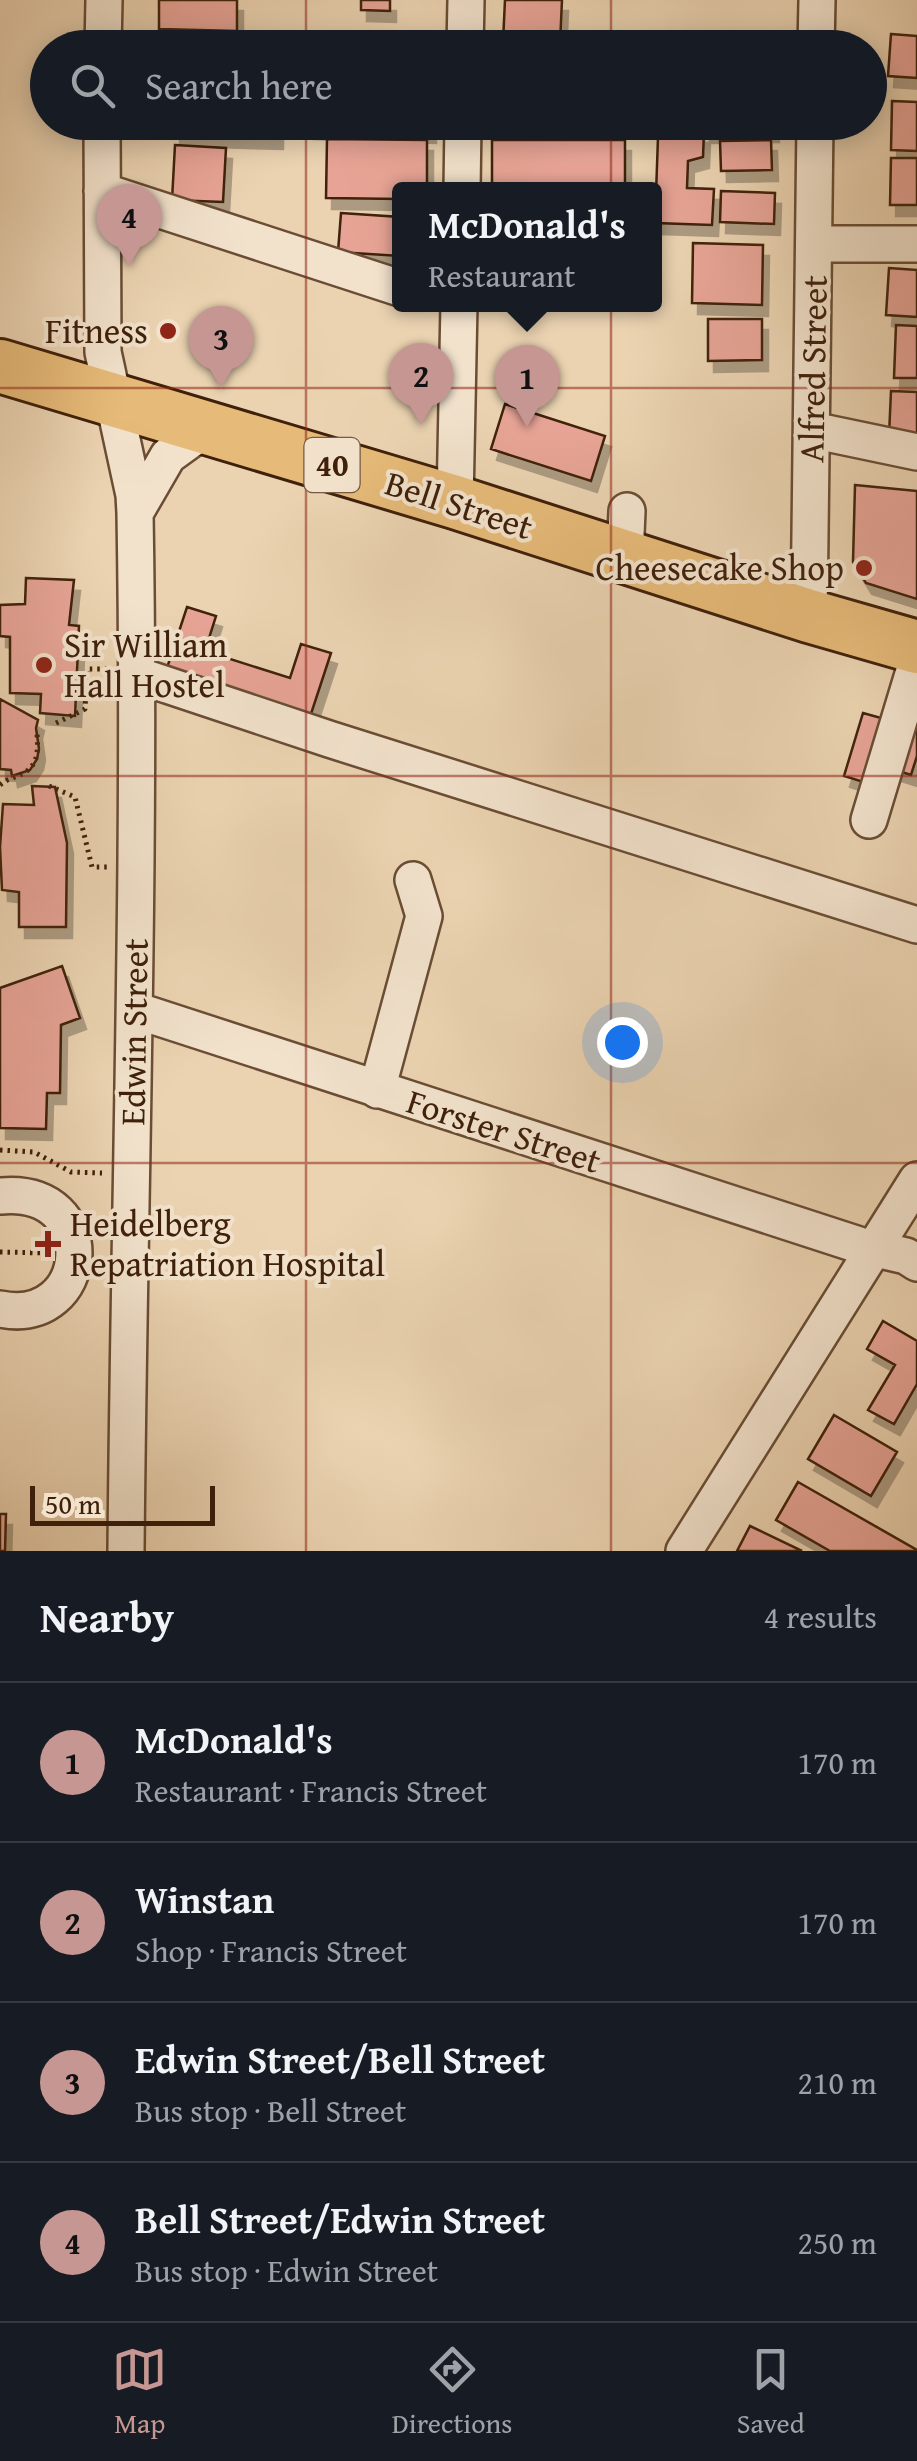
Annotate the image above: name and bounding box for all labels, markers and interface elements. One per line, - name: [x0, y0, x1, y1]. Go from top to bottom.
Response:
- search box: [30, 30, 887, 140]
- text: Search here: [145, 57, 333, 113]
- icon: search: [65, 58, 120, 113]
- popup: [392, 182, 662, 312]
- pin: 4: [96, 184, 162, 266]
- text: McDonald's: [428, 196, 626, 252]
- text: Restaurant: [428, 252, 575, 299]
- street label: Alfred Street: [785, 275, 840, 463]
- place label: Fitness: [45, 305, 148, 356]
- pin: 3: [188, 306, 254, 388]
- marker: Fitness: [157, 320, 179, 342]
- pin: 2: [388, 342, 454, 425]
- pin: 1: [494, 344, 560, 427]
- road number: 40: [304, 438, 360, 492]
- street label: Bell Street: [379, 457, 539, 552]
- place label: Cheesecake Shop: [595, 542, 844, 593]
- marker: Cheesecake Shop: [853, 557, 875, 579]
- place label: Sir William Hall Hostel: [64, 619, 228, 710]
- marker: Sir William Hall Hostel: [33, 654, 55, 676]
- street label: Edwin Street: [106, 938, 161, 1126]
- your location: [597, 1017, 648, 1068]
- street label: Forster Street: [401, 1075, 608, 1186]
- place label: Heidelberg Repatriation Hospital: [70, 1198, 385, 1289]
- marker: Heidelberg Repatriation Hospital: [35, 1231, 61, 1257]
- scale bar: [30, 1481, 215, 1526]
- text: 50 m: [45, 1483, 101, 1524]
- text: Nearby: [40, 1586, 174, 1647]
- text: 4 results: [764, 1593, 877, 1640]
- text: McDonald's: [135, 1711, 333, 1767]
- text: 1: [64, 1739, 81, 1786]
- text: 170 m: [798, 1739, 877, 1786]
- text: Restaurant · Francis Street: [135, 1767, 487, 1814]
- text: Winstan: [135, 1871, 274, 1927]
- text: 2: [64, 1899, 81, 1946]
- text: 170 m: [798, 1899, 877, 1946]
- text: Shop · Francis Street: [135, 1927, 407, 1974]
- text: Edwin Street/Bell Street: [135, 2031, 545, 2087]
- text: 3: [64, 2059, 81, 2106]
- text: 210 m: [798, 2059, 877, 2106]
- text: Bus stop · Bell Street: [135, 2087, 406, 2134]
- text: Bell Street/Edwin Street: [135, 2191, 545, 2247]
- text: 4: [64, 2219, 81, 2266]
- text: 250 m: [798, 2219, 877, 2266]
- text: Bus stop · Edwin Street: [135, 2247, 438, 2294]
- tab: Map: [112, 2342, 167, 2443]
- tab: Directions: [392, 2342, 512, 2443]
- tab: Saved: [737, 2342, 805, 2443]

